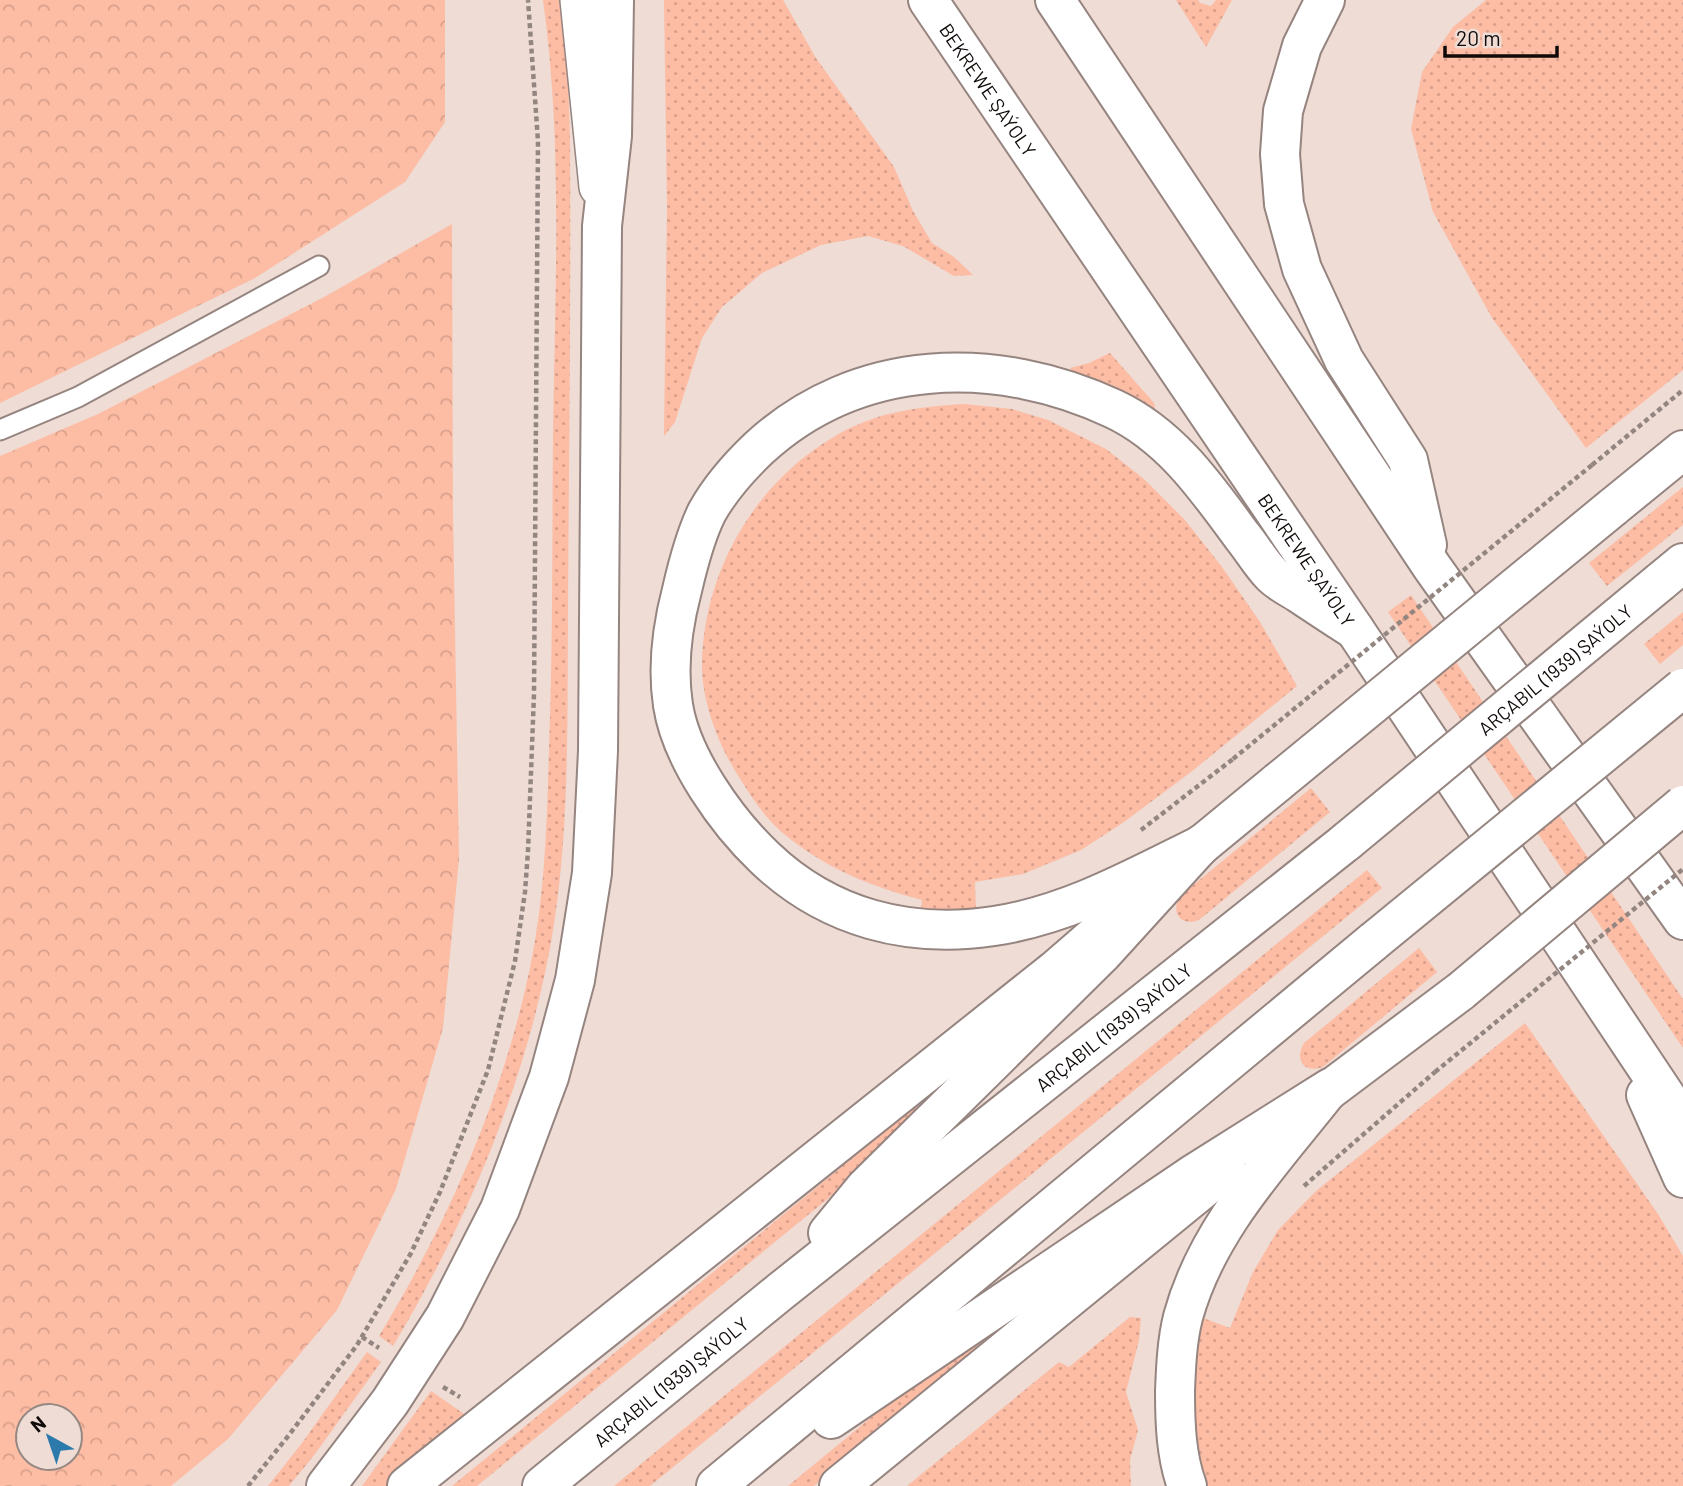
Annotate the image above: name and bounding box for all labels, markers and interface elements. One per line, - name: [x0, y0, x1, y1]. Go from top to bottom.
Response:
- scale bar: [1445, 14, 1557, 58]
- street label: BEKREWE ŞAÝOLY: [936, 19, 1042, 160]
- text: 20 m: [1456, 25, 1501, 50]
- street label: BEKREWE ŞAÝOLY: [1254, 489, 1360, 630]
- street label: ARÇABIL (1939) ŞAÝOLY: [1473, 599, 1636, 740]
- street label: ARÇABIL (1939) ŞAÝOLY: [1031, 958, 1196, 1096]
- street label: ARÇABIL (1939) ŞAÝOLY: [589, 1311, 753, 1451]
- north arrow: [14, 1402, 84, 1472]
- text: N: [26, 1411, 50, 1436]

